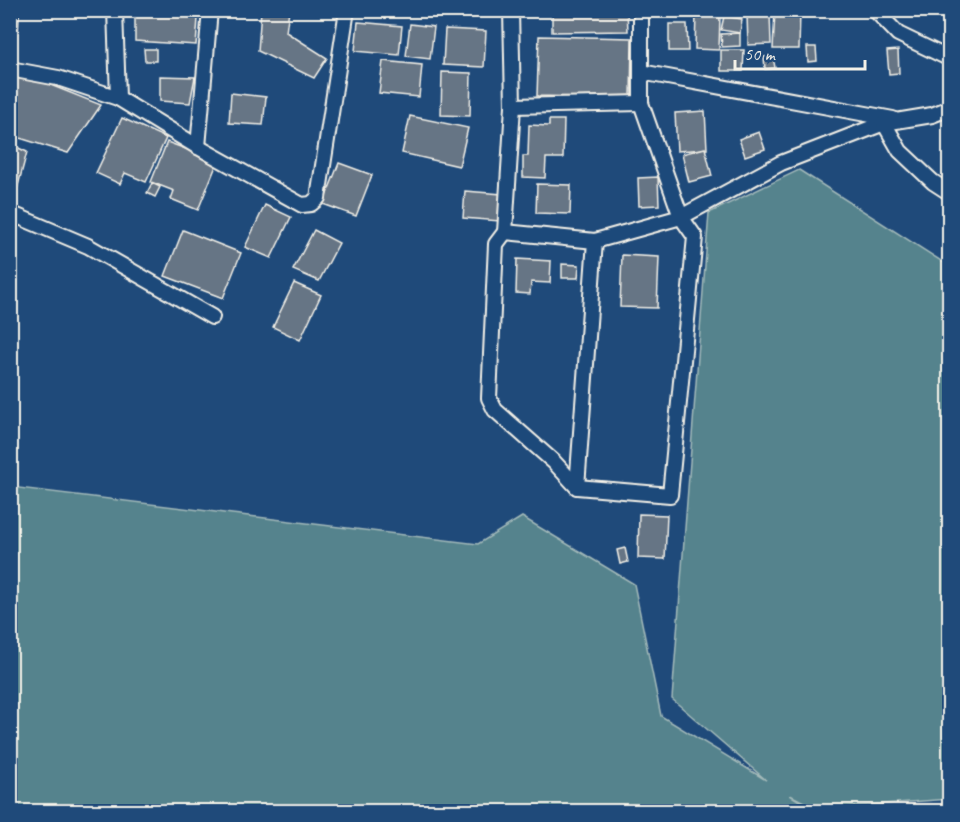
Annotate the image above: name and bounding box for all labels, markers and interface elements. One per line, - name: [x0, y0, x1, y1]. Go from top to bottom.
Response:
- scale bar: [735, 33, 866, 71]
- text: 50 m: [744, 43, 777, 65]

